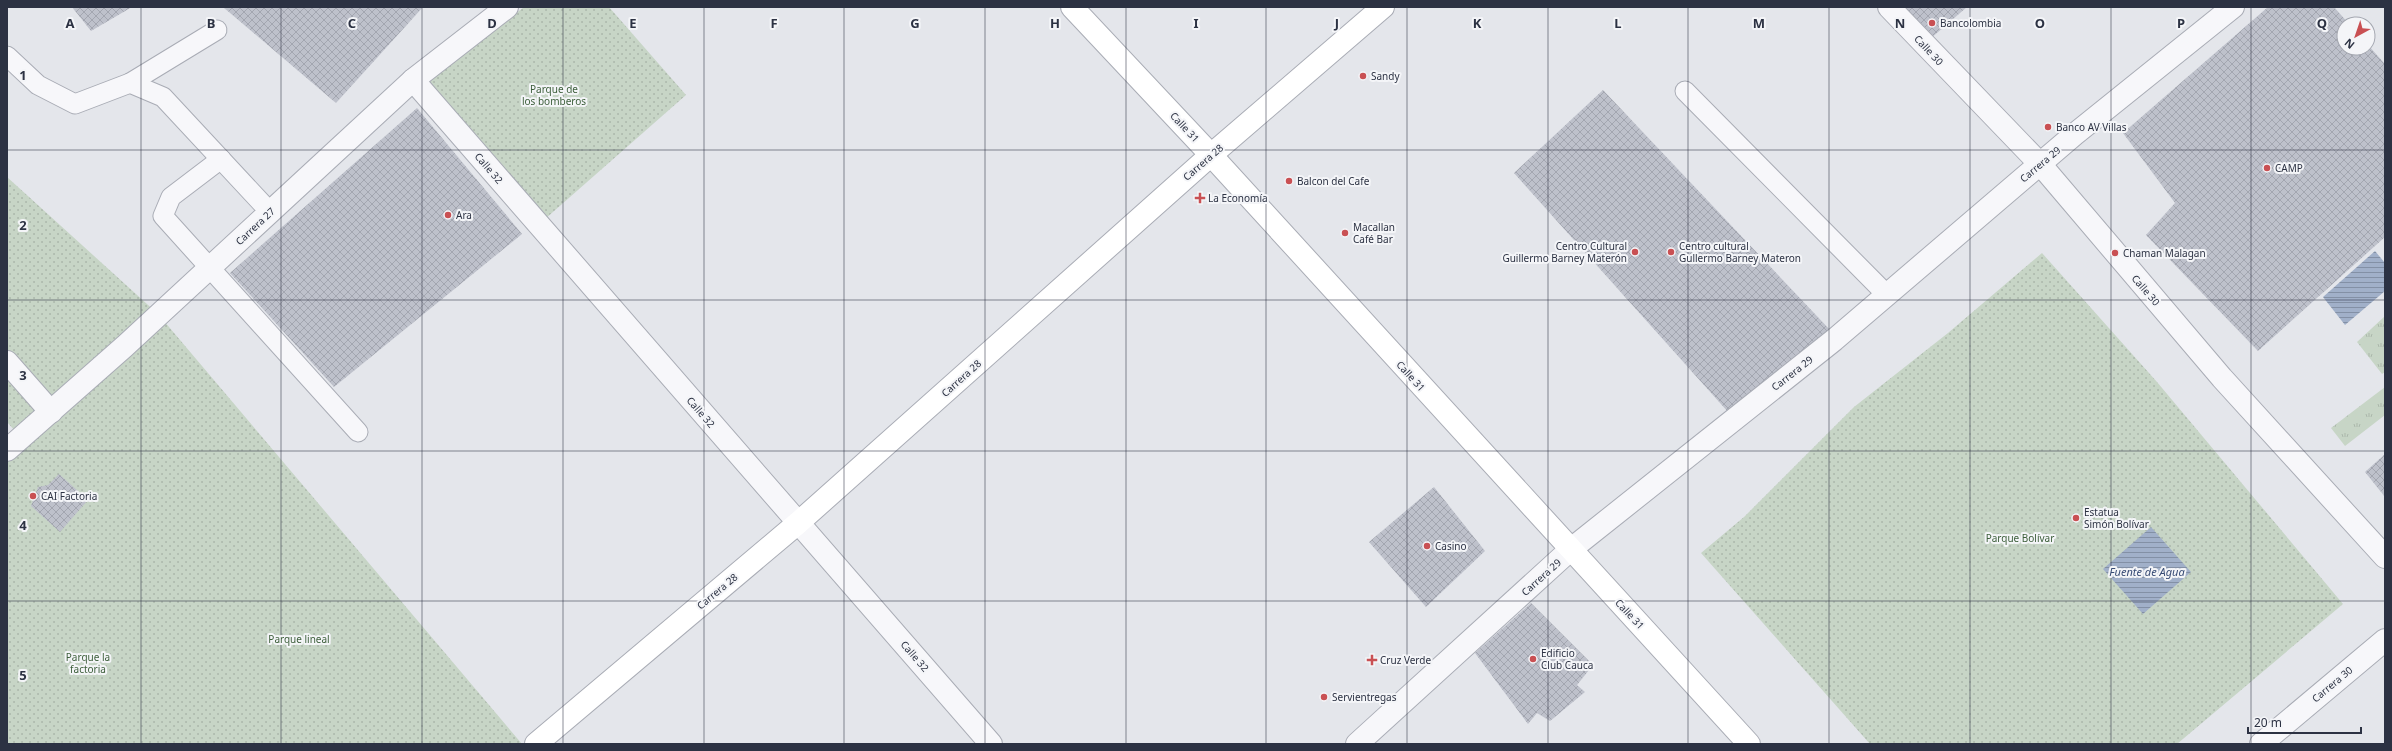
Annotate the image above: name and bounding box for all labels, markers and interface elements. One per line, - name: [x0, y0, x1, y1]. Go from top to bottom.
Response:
- text: A: [66, 14, 75, 32]
- text: B: [207, 14, 215, 32]
- text: C: [348, 14, 356, 32]
- text: D: [487, 14, 497, 32]
- text: E: [629, 14, 637, 32]
- text: F: [770, 14, 778, 32]
- text: G: [910, 14, 920, 32]
- text: H: [1050, 14, 1060, 32]
- text: I: [1193, 14, 1199, 32]
- text: J: [1334, 14, 1339, 32]
- text: K: [1473, 14, 1482, 32]
- text: L: [1614, 14, 1622, 32]
- text: M: [1753, 14, 1765, 32]
- text: N: [1895, 14, 1905, 32]
- text: O: [2035, 14, 2045, 32]
- text: P: [2177, 14, 2185, 32]
- text: Q: [2317, 14, 2327, 32]
- place label: Bancolombia: [1940, 16, 2001, 30]
- north arrow: [2336, 16, 2376, 56]
- marker: Bancolombia: [1927, 18, 1937, 28]
- street label: Calle 30: [1911, 32, 1947, 68]
- text: N: [2341, 35, 2358, 53]
- text: 1: [19, 66, 27, 84]
- place label: Sandy: [1371, 69, 1400, 83]
- marker: Sandy: [1358, 71, 1368, 81]
- park label: Parque de los bomberos: [522, 82, 586, 108]
- street label: Calle 31: [1167, 109, 1203, 145]
- place label: Banco AV Villas: [2056, 120, 2127, 134]
- marker: Banco AV Villas: [2043, 122, 2053, 132]
- street label: Carrera 28: [1180, 140, 1226, 183]
- street label: Carrera 29: [2017, 143, 2064, 185]
- street label: Calle 32: [472, 150, 507, 187]
- place label: CAMP: [2275, 161, 2303, 175]
- marker: CAMP: [2262, 163, 2272, 173]
- place label: Balcon del Cafe: [1297, 174, 1370, 188]
- marker: Balcon del Cafe: [1284, 176, 1294, 186]
- place label: La Economía: [1208, 191, 1268, 205]
- marker: La Economía: [1195, 193, 1205, 203]
- street label: Carrera 27: [232, 204, 278, 248]
- place label: Ara: [456, 208, 472, 222]
- marker: Ara: [443, 210, 453, 220]
- text: 2: [19, 216, 27, 234]
- place label: Macallan Café Bar: [1353, 220, 1395, 246]
- marker: Macallan Café Bar: [1340, 228, 1350, 238]
- place label: Centro Cultural Guillermo Barney Materón: [1502, 239, 1627, 265]
- place label: Centro cultural Gullermo Barney Materon: [1679, 239, 1801, 265]
- place label: Chaman Malagan: [2123, 246, 2206, 260]
- marker: Centro Cultural Guillermo Barney Materón: [1630, 247, 1640, 257]
- marker: Centro cultural Gullermo Barney Materon: [1666, 247, 1676, 257]
- marker: Chaman Malagan: [2110, 248, 2120, 258]
- street label: Calle 30: [2129, 272, 2164, 309]
- street label: Carrera 29: [1768, 352, 1816, 394]
- street label: Carrera 28: [938, 356, 984, 400]
- street label: Calle 31: [1393, 358, 1429, 394]
- text: 3: [19, 366, 27, 384]
- street label: Calle 32: [684, 394, 719, 431]
- place label: CAI Factoria: [41, 489, 97, 503]
- marker: CAI Factoria: [28, 491, 38, 501]
- place label: Estatua Simón Bolívar: [2084, 505, 2149, 531]
- marker: Estatua Simón Bolívar: [2071, 513, 2081, 523]
- text: 4: [19, 516, 27, 534]
- park label: Parque Bolívar: [1986, 531, 2054, 545]
- place label: Casino: [1435, 539, 1467, 553]
- marker: Casino: [1422, 541, 1432, 551]
- street label: Carrera 29: [1518, 555, 1564, 599]
- water label: Fuente de Agua: [2109, 564, 2185, 579]
- street label: Carrera 28: [694, 570, 741, 612]
- street label: Calle 31: [1612, 596, 1648, 632]
- park label: Parque lineal: [268, 632, 330, 646]
- street label: Calle 32: [898, 638, 933, 675]
- place label: Edificio Club Cauca: [1541, 646, 1593, 672]
- park label: Parque la factoria: [66, 650, 110, 676]
- place label: Cruz Verde: [1380, 653, 1431, 667]
- marker: Edificio Club Cauca: [1528, 654, 1538, 664]
- marker: Cruz Verde: [1367, 655, 1377, 665]
- street label: Carrera 30: [2309, 663, 2356, 705]
- text: 5: [19, 666, 27, 684]
- place label: Servientregas: [1332, 690, 1397, 704]
- marker: Servientregas: [1319, 692, 1329, 702]
- scale bar: [2248, 709, 2361, 735]
- text: 20 m: [2254, 714, 2282, 731]

